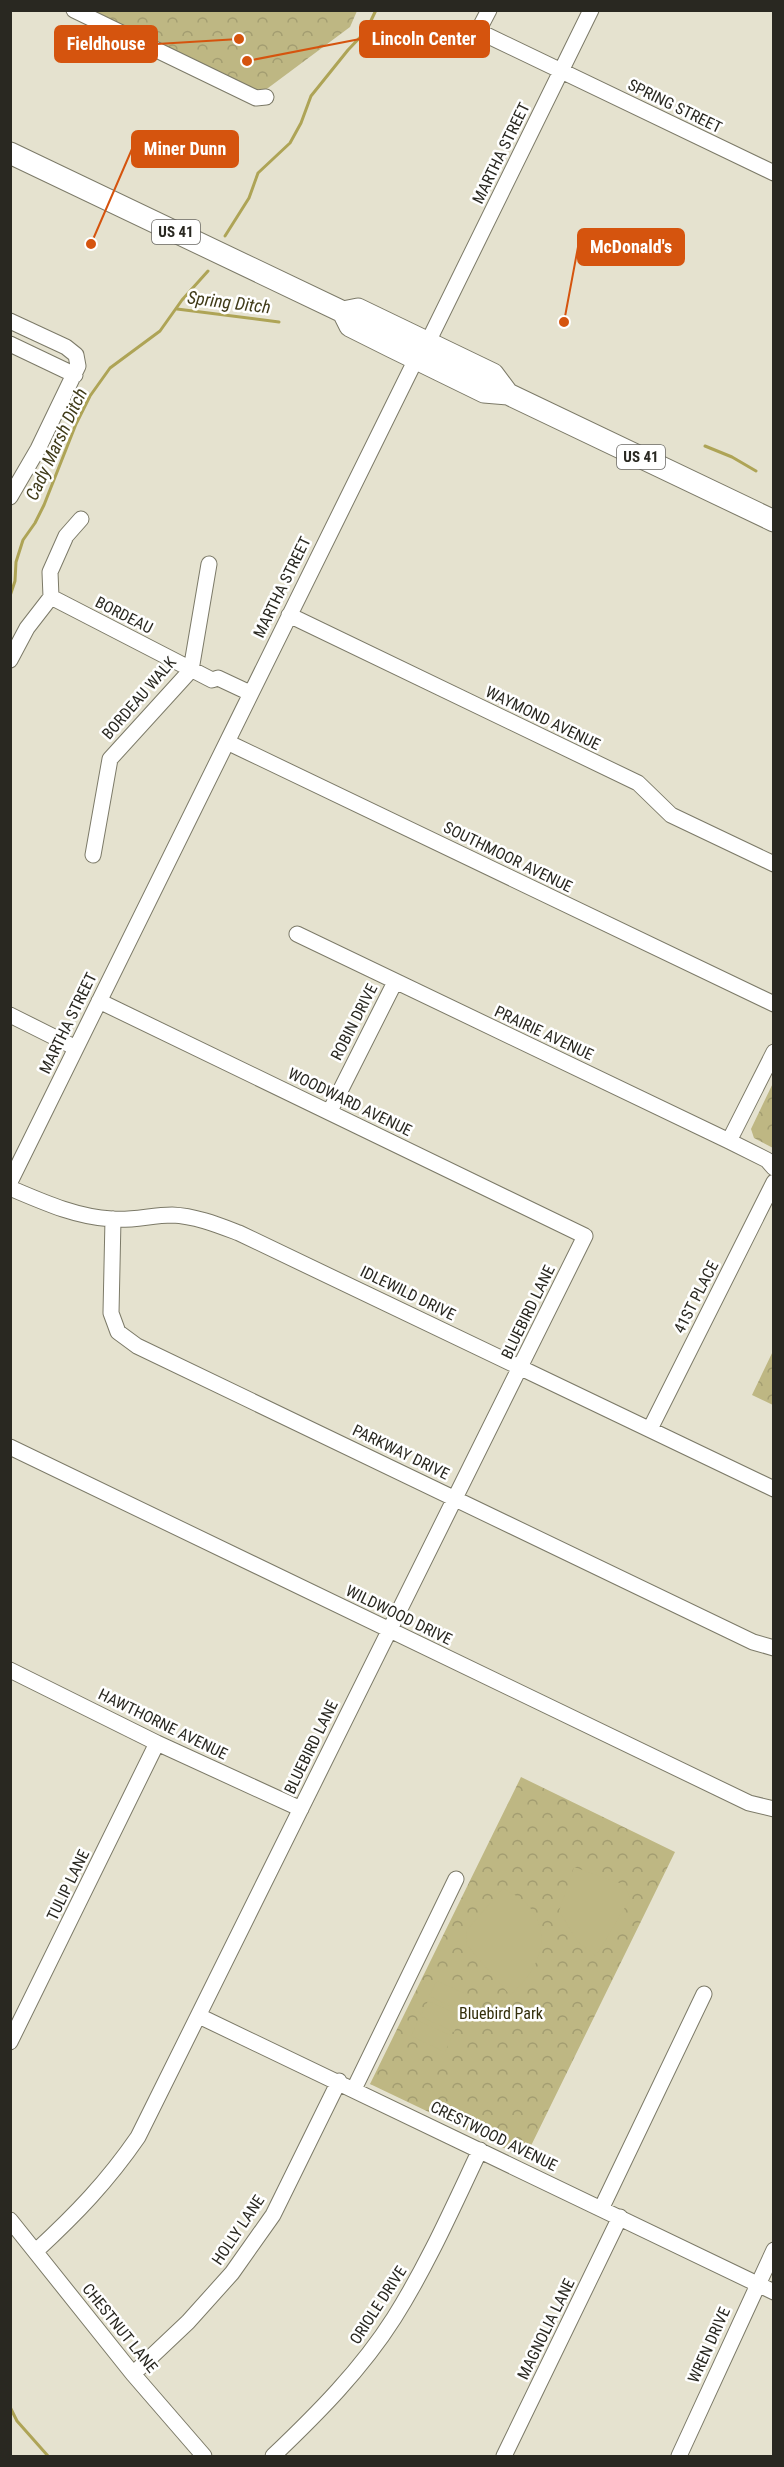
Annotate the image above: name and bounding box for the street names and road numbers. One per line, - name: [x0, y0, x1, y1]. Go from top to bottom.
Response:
- street label: SPRING STREET: [625, 75, 725, 137]
- street label: MARTHA STREET: [468, 99, 534, 207]
- road number: US 41: [152, 220, 200, 244]
- road number: US 41: [617, 445, 665, 469]
- street label: MARTHA STREET: [249, 533, 315, 641]
- street label: BORDEAU: [92, 592, 156, 638]
- street label: BORDEAU WALK: [98, 653, 180, 743]
- street label: WAYMOND AVENUE: [482, 682, 604, 754]
- street label: SOUTHMOOR AVENUE: [440, 818, 576, 896]
- street label: MARTHA STREET: [35, 969, 101, 1077]
- street label: ROBIN DRIVE: [327, 981, 381, 1063]
- street label: PRAIRIE AVENUE: [491, 1002, 597, 1064]
- street label: WOODWARD AVENUE: [285, 1064, 415, 1140]
- street label: 41ST PLACE: [670, 1258, 722, 1336]
- street label: IDLEWILD DRIVE: [357, 1262, 459, 1324]
- street label: BLUEBIRD LANE: [497, 1262, 559, 1362]
- street label: PARKWAY DRIVE: [350, 1420, 452, 1484]
- street label: WILDWOOD DRIVE: [343, 1581, 455, 1649]
- street label: HAWTHORNE AVENUE: [95, 1684, 231, 1764]
- street label: BLUEBIRD LANE: [280, 1697, 342, 1797]
- street label: TULIP LANE: [43, 1846, 93, 1923]
- street label: CRESTWOOD AVENUE: [427, 2097, 561, 2175]
- street label: HOLLY LANE: [208, 2192, 268, 2268]
- street label: ORIOLE DRIVE: [346, 2262, 410, 2348]
- street label: MAGNOLIA LANE: [513, 2275, 579, 2383]
- street label: CHESTNUT LANE: [78, 2280, 162, 2376]
- street label: WREN DRIVE: [684, 2304, 734, 2386]

